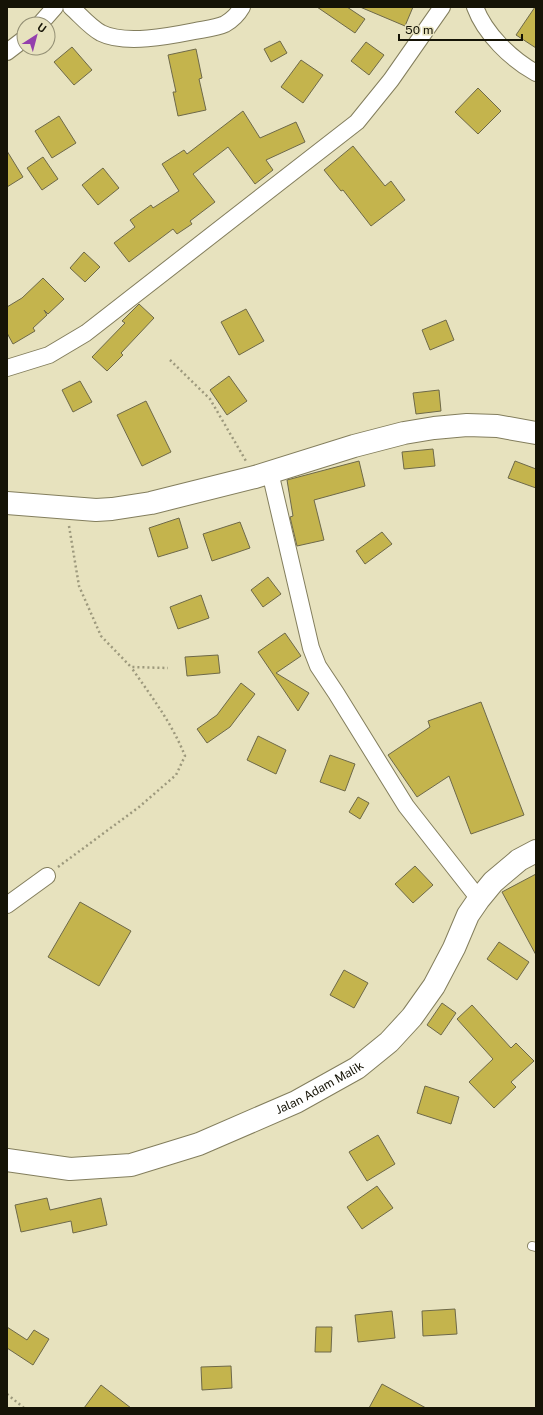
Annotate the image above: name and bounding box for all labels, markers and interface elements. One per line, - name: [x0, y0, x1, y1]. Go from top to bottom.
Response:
- north arrow: [16, 16, 56, 56]
- scale bar: [399, 16, 522, 42]
- text: U: [35, 21, 49, 35]
- text: 50 m: [405, 23, 433, 37]
- street label: Jalan Adam Malik: [274, 1058, 366, 1117]

